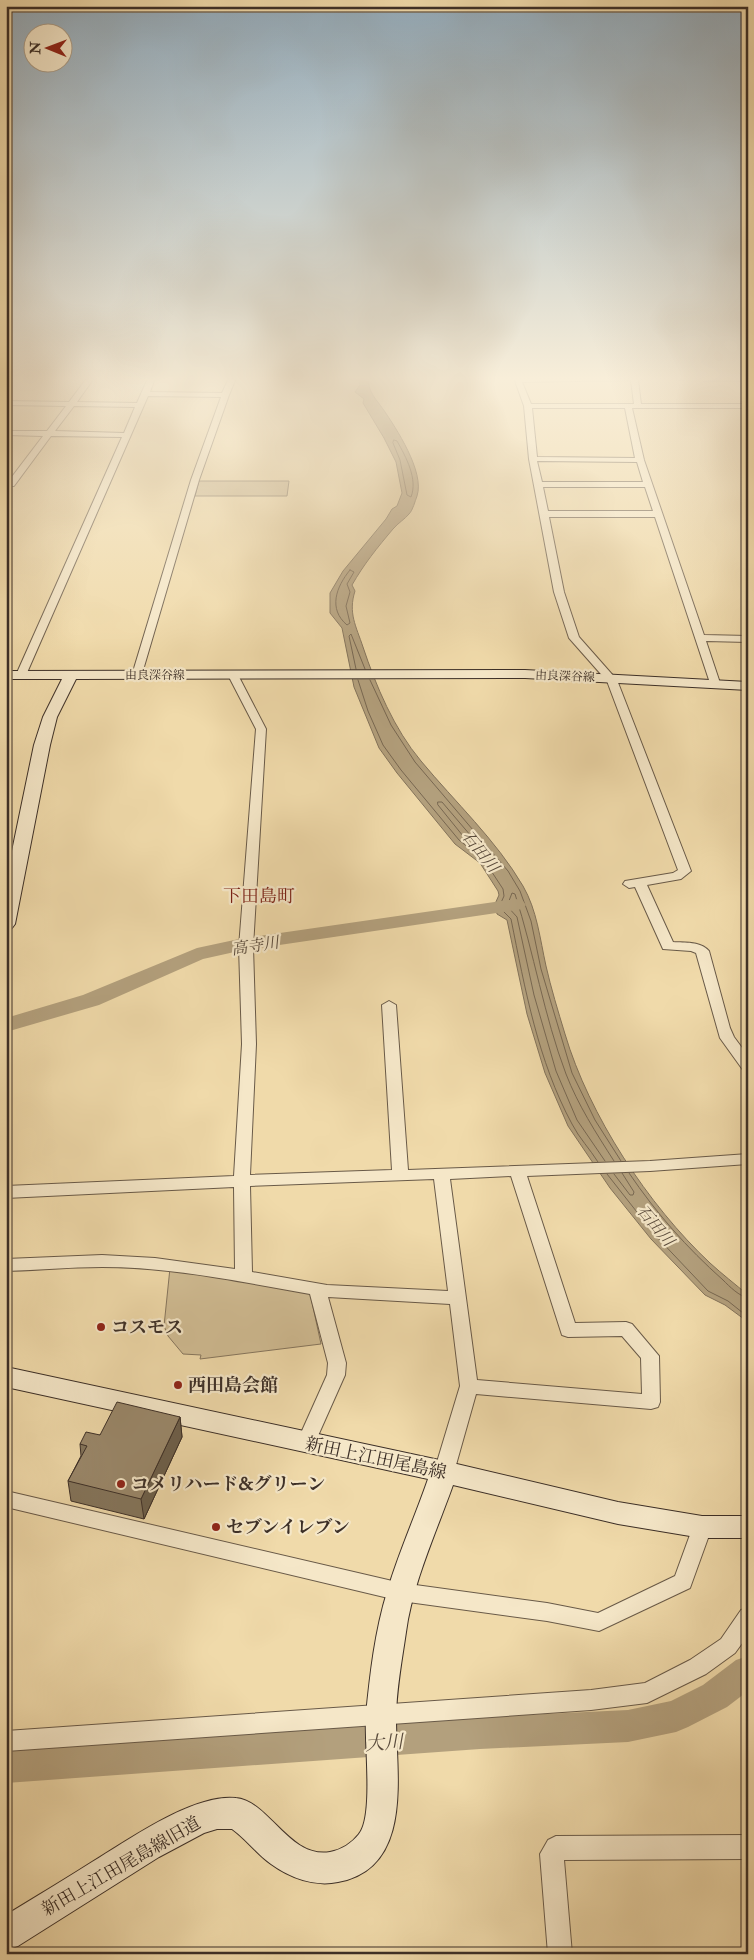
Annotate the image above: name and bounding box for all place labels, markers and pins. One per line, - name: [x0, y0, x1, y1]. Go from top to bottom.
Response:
- place label: コスモス: [111, 1316, 183, 1339]
- marker: コスモス: [95, 1321, 107, 1333]
- place label: 西田島会館: [188, 1374, 278, 1397]
- marker: 西田島会館: [172, 1379, 184, 1391]
- place label: コメリハード&グリーン: [131, 1473, 325, 1496]
- marker: コメリハード&グリーン: [115, 1478, 127, 1490]
- place label: セブンイレブン: [226, 1516, 350, 1539]
- marker: セブンイレブン: [210, 1521, 222, 1533]

